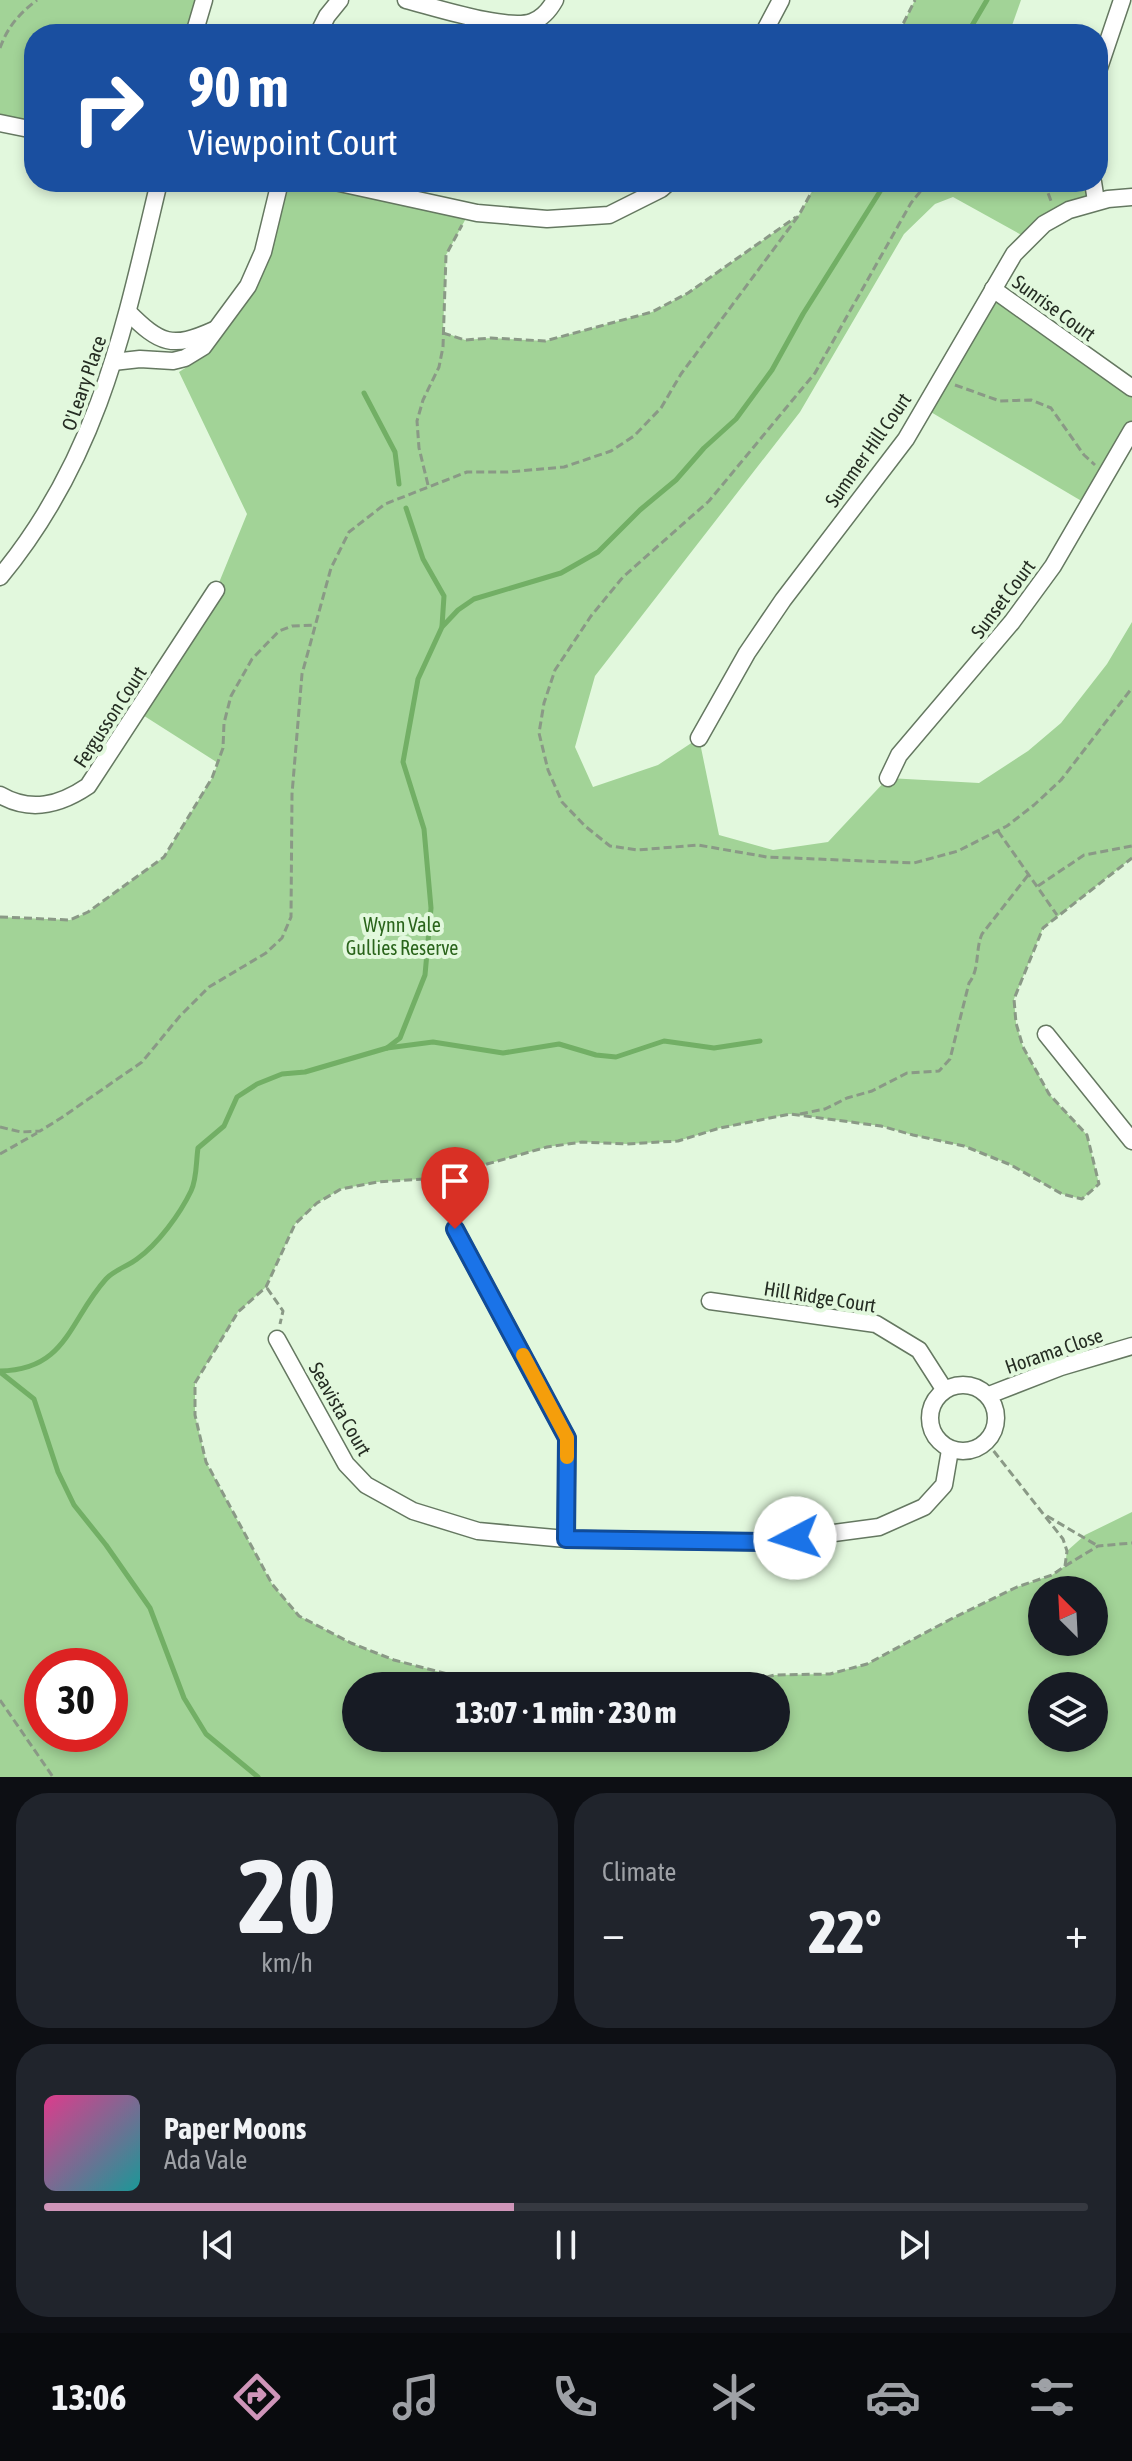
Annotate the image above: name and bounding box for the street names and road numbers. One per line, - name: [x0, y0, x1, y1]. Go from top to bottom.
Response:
- street label: Sunrise Court: [1008, 270, 1100, 345]
- street label: O'Leary Place: [57, 332, 110, 433]
- street label: Summer Hill Court: [820, 388, 915, 511]
- street label: Sunset Court: [966, 555, 1040, 642]
- street label: Fergusson Court: [68, 662, 151, 772]
- street label: Hill Ridge Court: [762, 1276, 878, 1317]
- street label: Horama Close: [1002, 1323, 1106, 1378]
- street label: Seavista Court: [304, 1358, 377, 1460]

